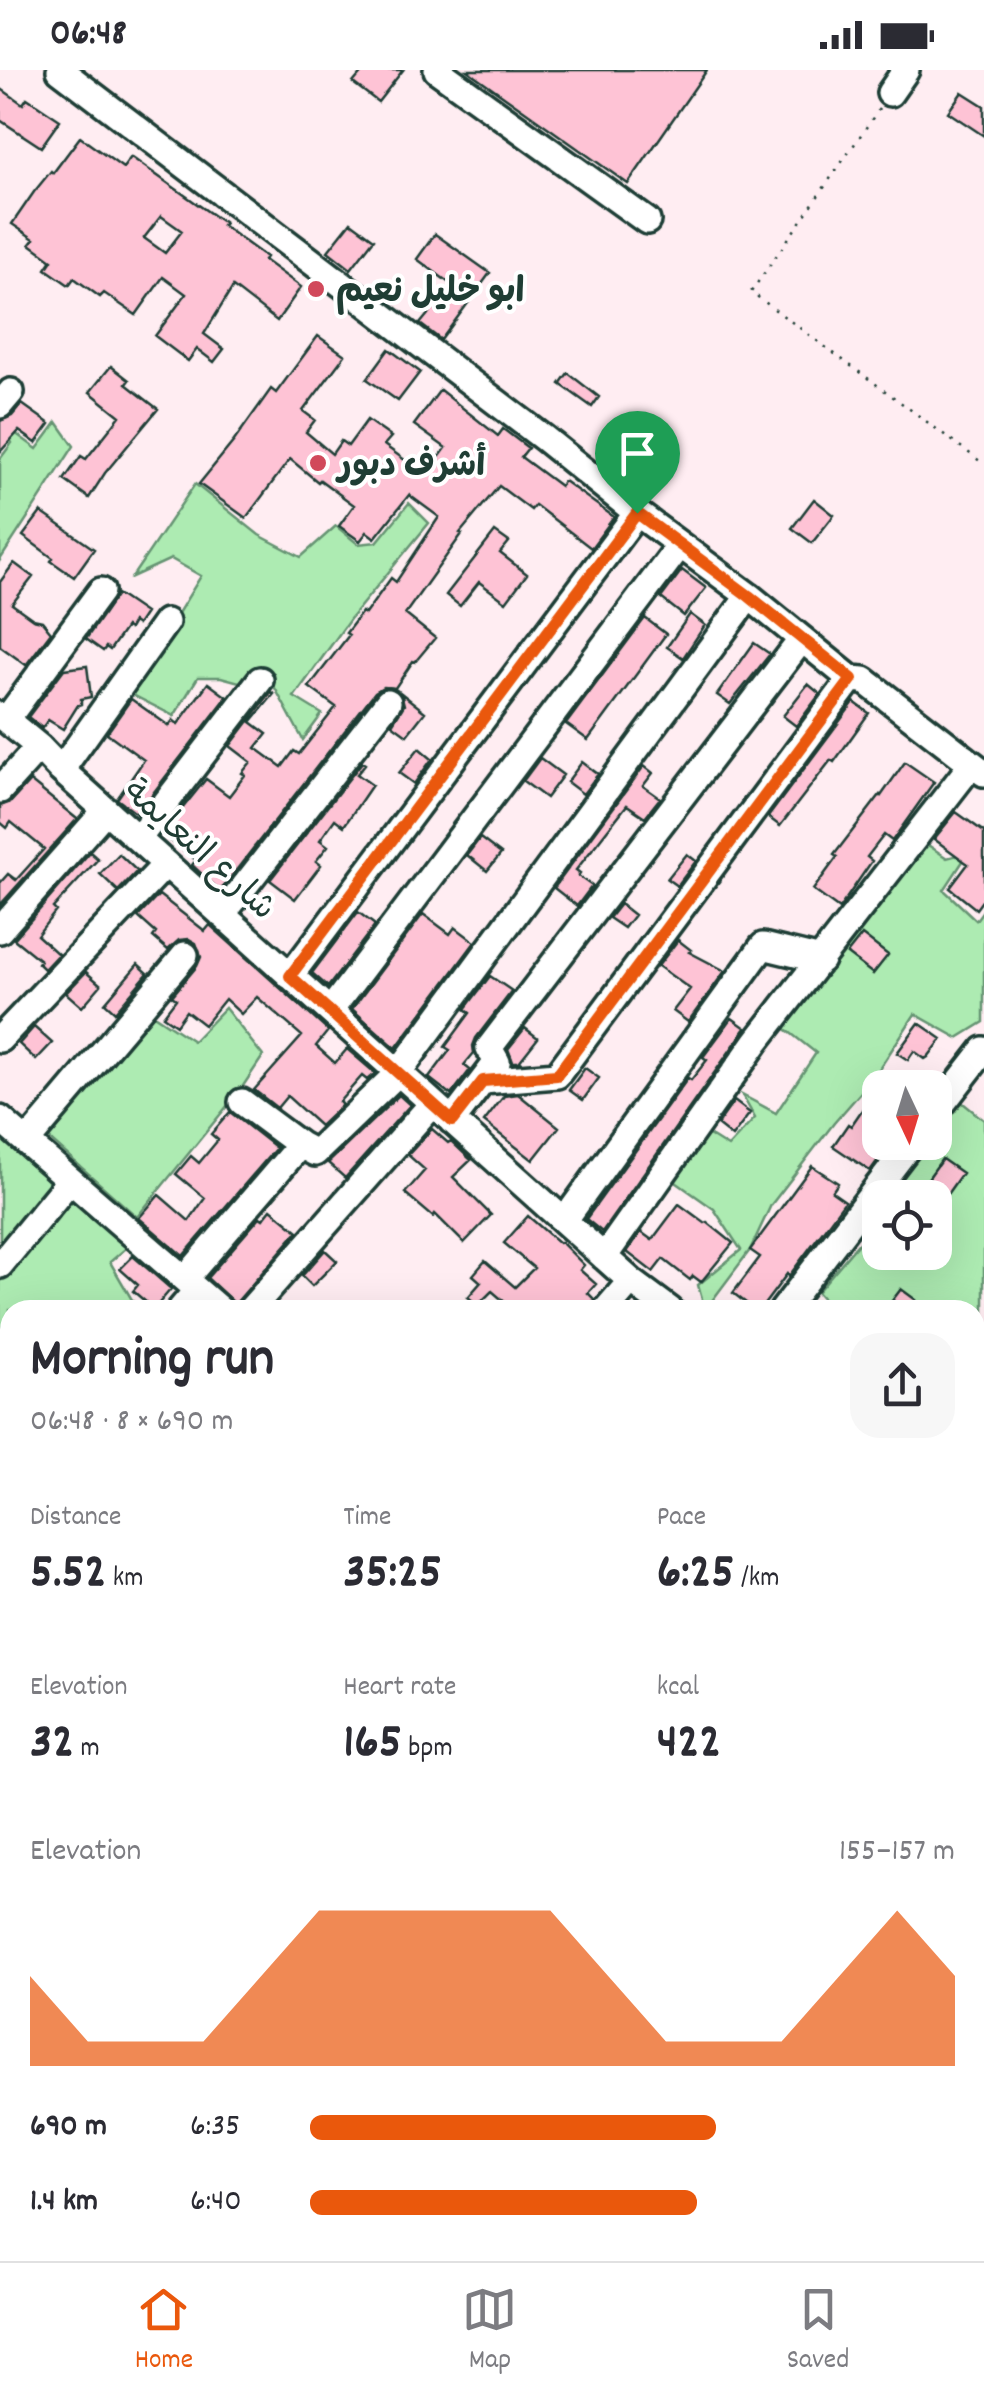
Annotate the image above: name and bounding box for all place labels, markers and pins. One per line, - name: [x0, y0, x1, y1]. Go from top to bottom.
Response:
- place label: ابو خليل نعيم: [336, 269, 525, 319]
- marker: ابو خليل نعيم: [305, 278, 327, 300]
- pin: [595, 411, 680, 514]
- place label: أشرف دبور: [335, 441, 486, 493]
- marker: أشرف دبور: [307, 452, 329, 474]

